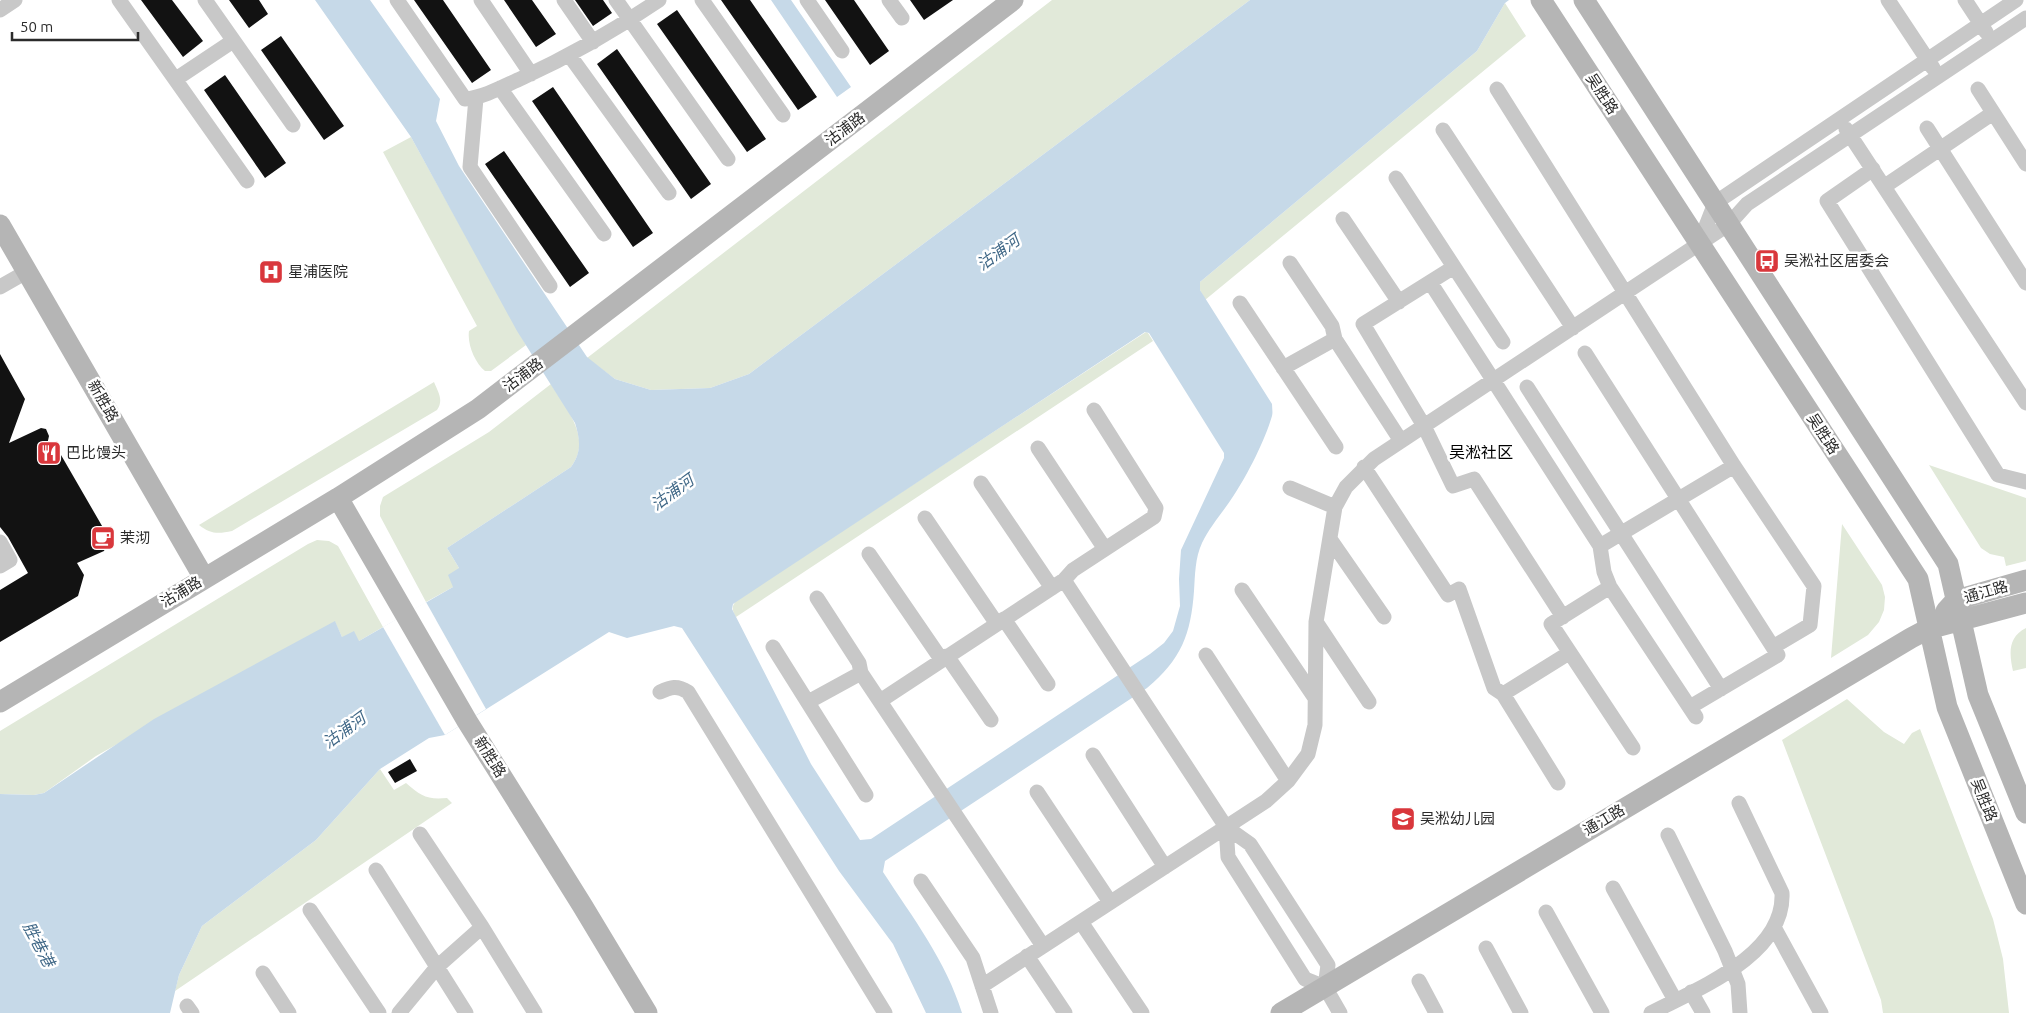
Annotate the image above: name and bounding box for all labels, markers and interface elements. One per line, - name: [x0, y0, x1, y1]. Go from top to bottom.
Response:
- scale bar: [12, 10, 139, 42]
- text: 50 m: [20, 18, 53, 35]
- street label: 吴胜路: [1583, 70, 1622, 117]
- street label: 沽浦路: [822, 108, 868, 149]
- water label: 沽浦河: [973, 229, 1025, 273]
- bus stop icon: 吴淞社区居委会: [1754, 248, 1780, 274]
- place label: 吴淞社区居委会: [1784, 252, 1889, 269]
- hospital icon: 星浦医院: [258, 259, 284, 285]
- place label: 星浦医院: [288, 263, 348, 280]
- street label: 沽浦路: [500, 354, 546, 395]
- street label: 新胜路: [85, 377, 122, 424]
- street label: 吴胜路: [1804, 410, 1843, 457]
- restaurant icon: 巴比馒头: [36, 440, 62, 466]
- district label: 吴淞社区: [1449, 443, 1513, 461]
- place label: 巴比馒头: [66, 444, 126, 461]
- water label: 沽浦河: [647, 469, 699, 513]
- cafe icon: 茉沏: [90, 525, 116, 551]
- place label: 茉沏: [120, 529, 150, 546]
- street label: 沽浦路: [157, 573, 204, 610]
- street label: 通江路: [1962, 577, 2010, 606]
- water label: 沽浦河: [319, 707, 371, 751]
- street label: 新胜路: [471, 733, 510, 780]
- street label: 吴胜路: [1968, 776, 2001, 824]
- street label: 通江路: [1580, 801, 1627, 838]
- school or university icon: 吴淞幼儿园: [1390, 806, 1416, 832]
- place label: 吴淞幼儿园: [1420, 810, 1495, 827]
- water label: 胜巷港: [20, 919, 59, 971]

